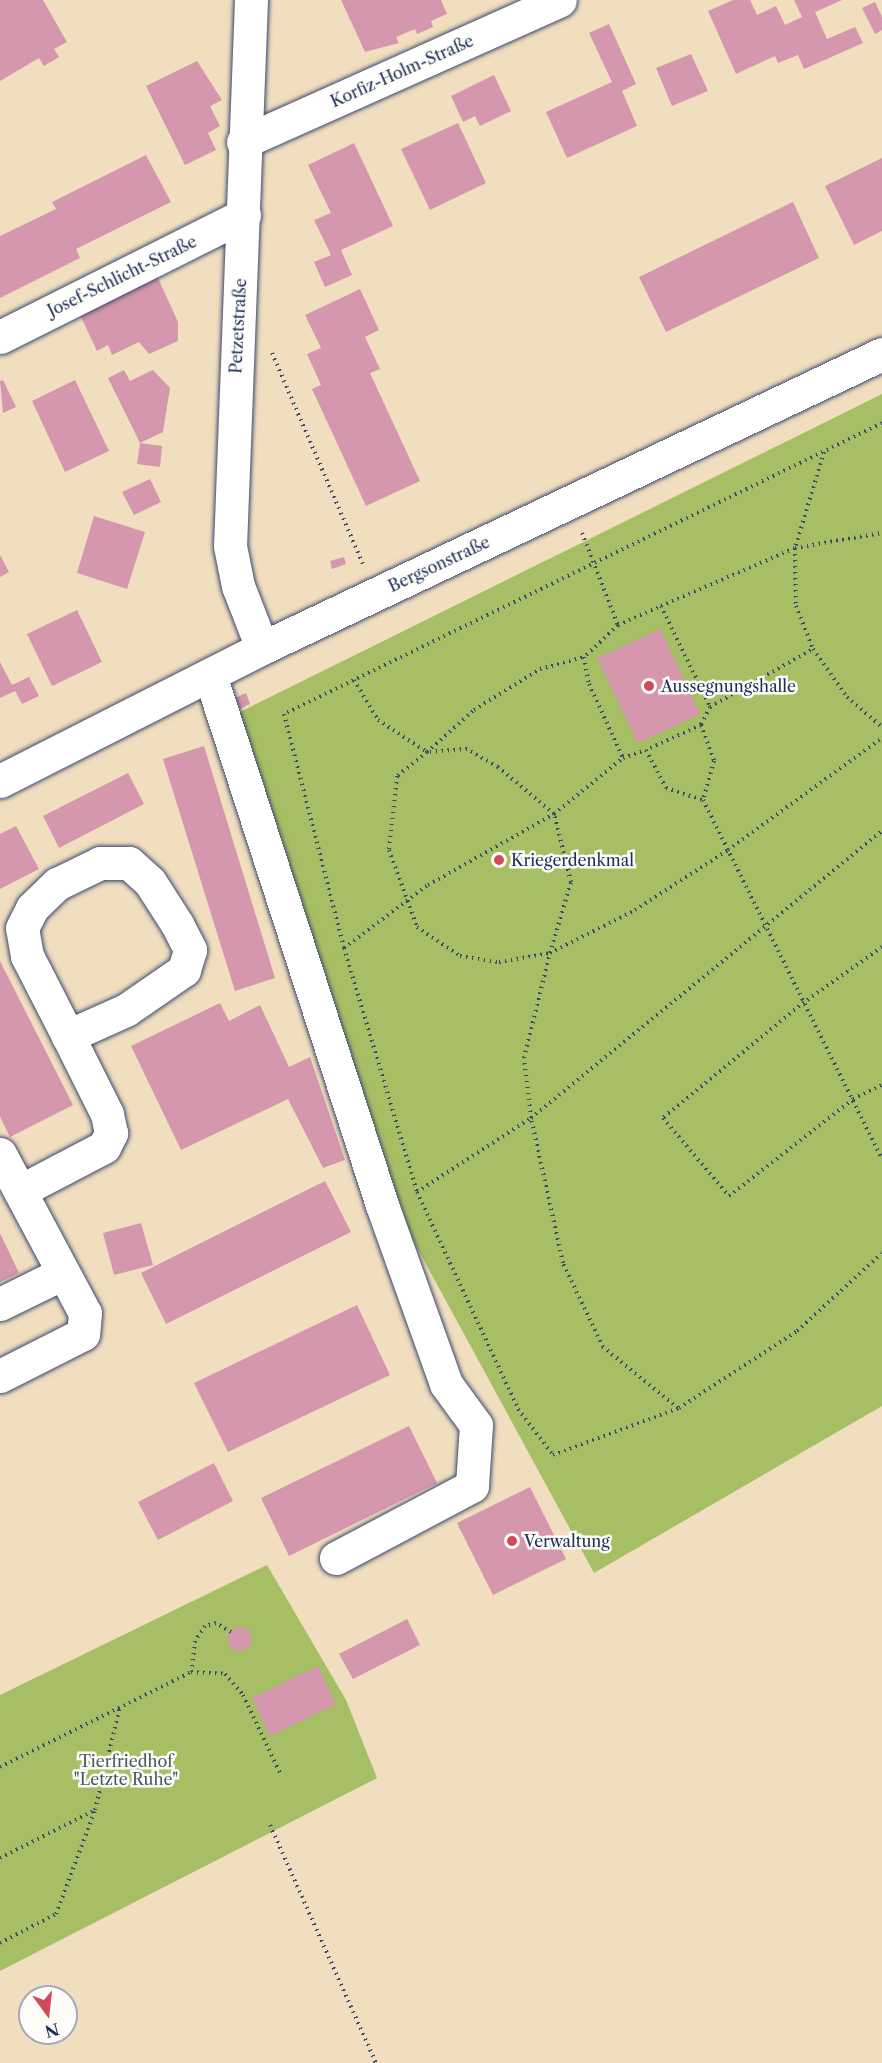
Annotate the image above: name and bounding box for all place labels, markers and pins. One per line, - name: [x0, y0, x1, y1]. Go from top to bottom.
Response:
- place label: Aussegnungshalle: [661, 676, 796, 696]
- marker: Aussegnungshalle: [642, 679, 656, 693]
- place label: Kriegerdenkmal: [511, 850, 634, 870]
- marker: Kriegerdenkmal: [492, 853, 506, 867]
- place label: Verwaltung: [524, 1531, 610, 1551]
- marker: Verwaltung: [505, 1534, 519, 1548]

